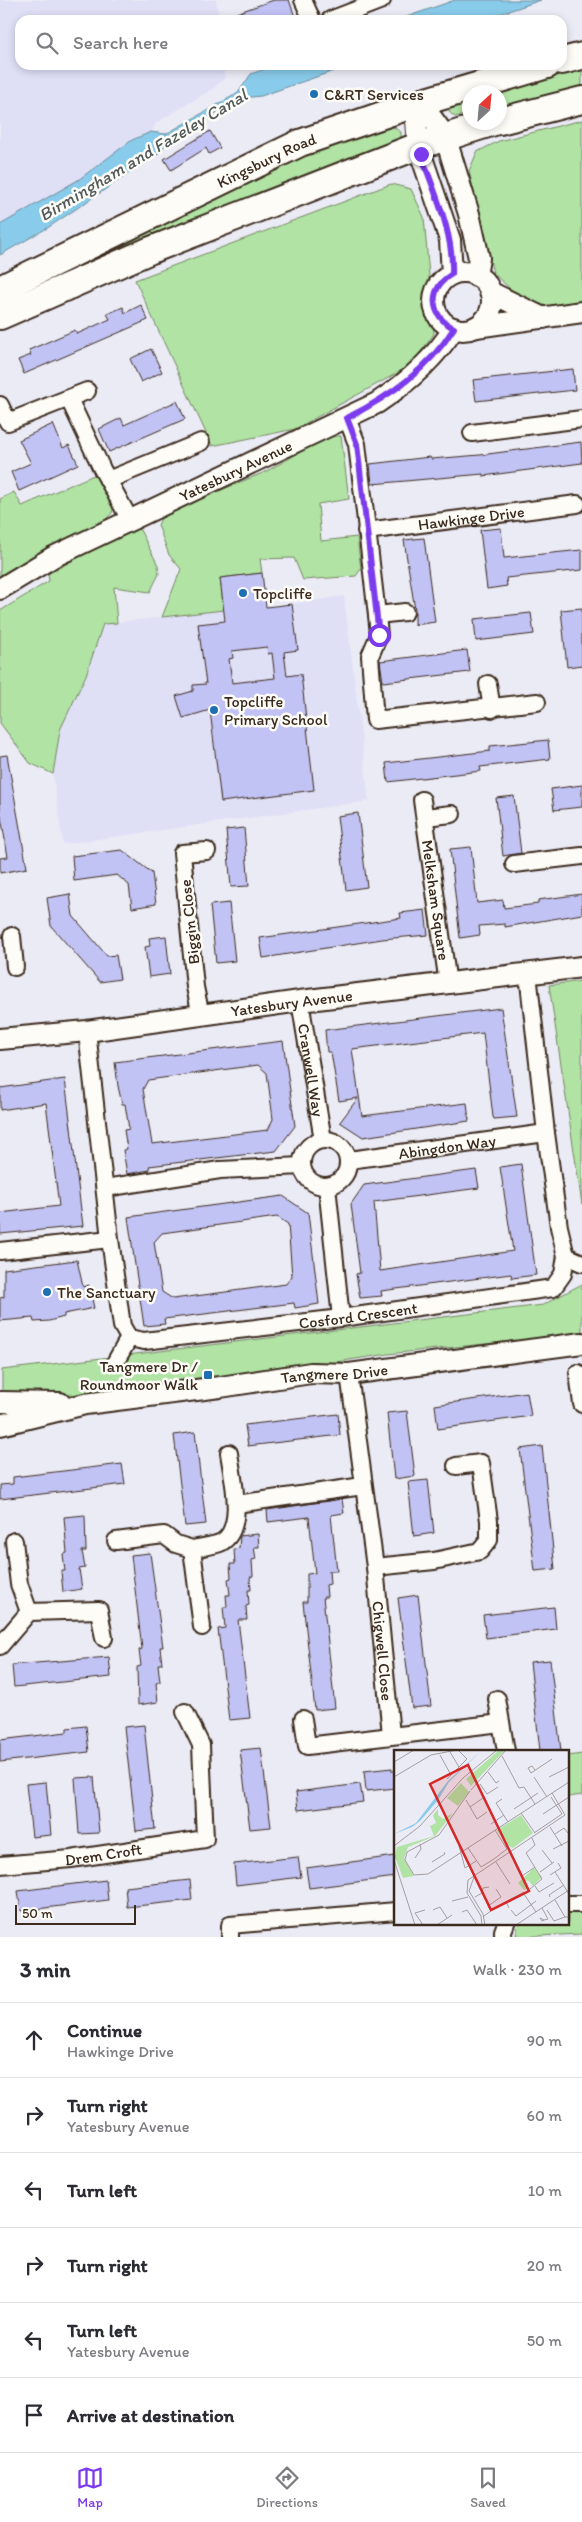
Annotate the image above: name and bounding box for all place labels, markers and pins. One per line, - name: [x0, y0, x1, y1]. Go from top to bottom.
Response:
- place label: C&RT Services: [324, 85, 424, 104]
- marker: C&RT Services: [308, 88, 320, 100]
- place label: Topcliffe: [253, 584, 313, 603]
- marker: Topcliffe: [237, 587, 249, 599]
- place label: Topcliffe Primary School: [224, 692, 328, 729]
- marker: Topcliffe Primary School: [208, 704, 220, 716]
- place label: The Sanctuary: [57, 1283, 156, 1302]
- marker: The Sanctuary: [41, 1286, 53, 1298]
- place label: Tangmere Dr / Roundmoor Walk: [80, 1357, 199, 1394]
- marker: Tangmere Dr / Roundmoor Walk: [202, 1369, 214, 1381]

